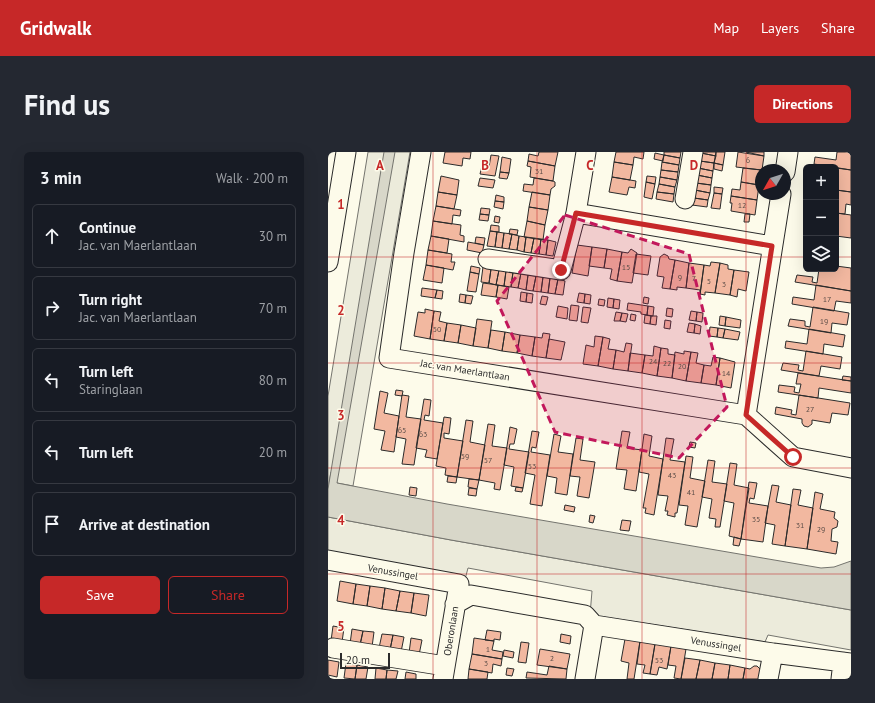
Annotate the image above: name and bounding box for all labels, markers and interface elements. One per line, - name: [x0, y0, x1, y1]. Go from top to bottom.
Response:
- text: Gridwalk: [20, 16, 92, 40]
- text: Map: [713, 19, 739, 37]
- text: Layers: [761, 19, 799, 37]
- text: Share: [821, 19, 855, 37]
- button: Directions: [754, 85, 851, 123]
- text: Find us: [24, 86, 110, 123]
- house number: 6: [746, 155, 750, 165]
- text: A: [376, 157, 384, 174]
- text: B: [481, 157, 489, 174]
- text: C: [586, 157, 594, 174]
- text: D: [690, 157, 698, 174]
- north arrow: [755, 164, 791, 200]
- map controls: [803, 164, 839, 272]
- button: +: [803, 164, 839, 200]
- house number: 31: [535, 166, 543, 176]
- text: 3 min: [40, 167, 81, 189]
- text: Walk · 200 m: [216, 170, 288, 187]
- text: 1: [337, 196, 345, 213]
- house number: 12: [738, 200, 746, 210]
- button: −: [803, 200, 839, 236]
- text: Continue: [79, 218, 136, 237]
- icon: ahead: [41, 225, 63, 247]
- text: 30 m: [259, 228, 287, 245]
- button: layers: [803, 236, 839, 272]
- text: Jac. van Maerlantlaan: [79, 237, 197, 254]
- route end: [552, 261, 570, 279]
- house number: 15: [622, 262, 630, 272]
- house number: 9: [678, 272, 682, 282]
- house number: 7: [692, 273, 696, 283]
- house number: 5: [707, 276, 711, 286]
- house number: 3: [722, 279, 726, 289]
- text: Turn right: [79, 290, 142, 309]
- house number: 17: [823, 294, 831, 304]
- icon: right: [41, 297, 63, 319]
- text: 70 m: [259, 300, 287, 317]
- text: 2: [337, 302, 345, 319]
- text: Jac. van Maerlantlaan: [79, 309, 197, 326]
- house number: 19: [820, 316, 828, 326]
- house number: 50: [433, 324, 442, 334]
- street label: Jac. van Maerlantlaan: [418, 356, 511, 384]
- house number: 24: [649, 356, 658, 366]
- house number: 22: [663, 358, 671, 368]
- house number: 20: [678, 361, 687, 371]
- text: Turn left: [79, 362, 133, 381]
- house number: 14: [722, 368, 731, 378]
- icon: left: [41, 369, 63, 391]
- text: 80 m: [259, 372, 287, 389]
- text: Staringlaan: [79, 381, 143, 398]
- house number: 27: [806, 404, 814, 414]
- text: 3: [337, 407, 345, 424]
- house number: 65: [398, 425, 406, 435]
- house number: 63: [419, 429, 427, 439]
- icon: left: [41, 441, 63, 463]
- text: Turn left: [79, 443, 133, 462]
- text: 20 m: [259, 444, 287, 461]
- route start: [784, 448, 802, 466]
- house number: 59: [461, 451, 469, 461]
- house number: 57: [484, 455, 492, 465]
- house number: 53: [528, 461, 536, 471]
- house number: 43: [668, 470, 676, 480]
- house number: 41: [687, 487, 695, 497]
- text: 4: [337, 512, 345, 529]
- icon: arrive: [41, 513, 63, 535]
- house number: 35: [752, 514, 760, 524]
- text: Arrive at destination: [79, 515, 210, 534]
- house number: 31: [796, 520, 804, 530]
- house number: 29: [817, 524, 825, 534]
- street label: Venussingel: [366, 561, 419, 583]
- button: Save: [40, 576, 160, 614]
- button: Share: [168, 576, 288, 614]
- street label: Oberonlaan: [441, 605, 461, 657]
- text: 5: [337, 618, 345, 635]
- street label: Venussingel: [689, 633, 742, 654]
- house number: 1: [486, 644, 490, 654]
- scale bar: [340, 651, 390, 670]
- text: 20 m: [346, 653, 370, 667]
- house number: 2: [550, 653, 554, 663]
- house number: 53: [655, 655, 663, 665]
- house number: 3: [484, 658, 488, 668]

